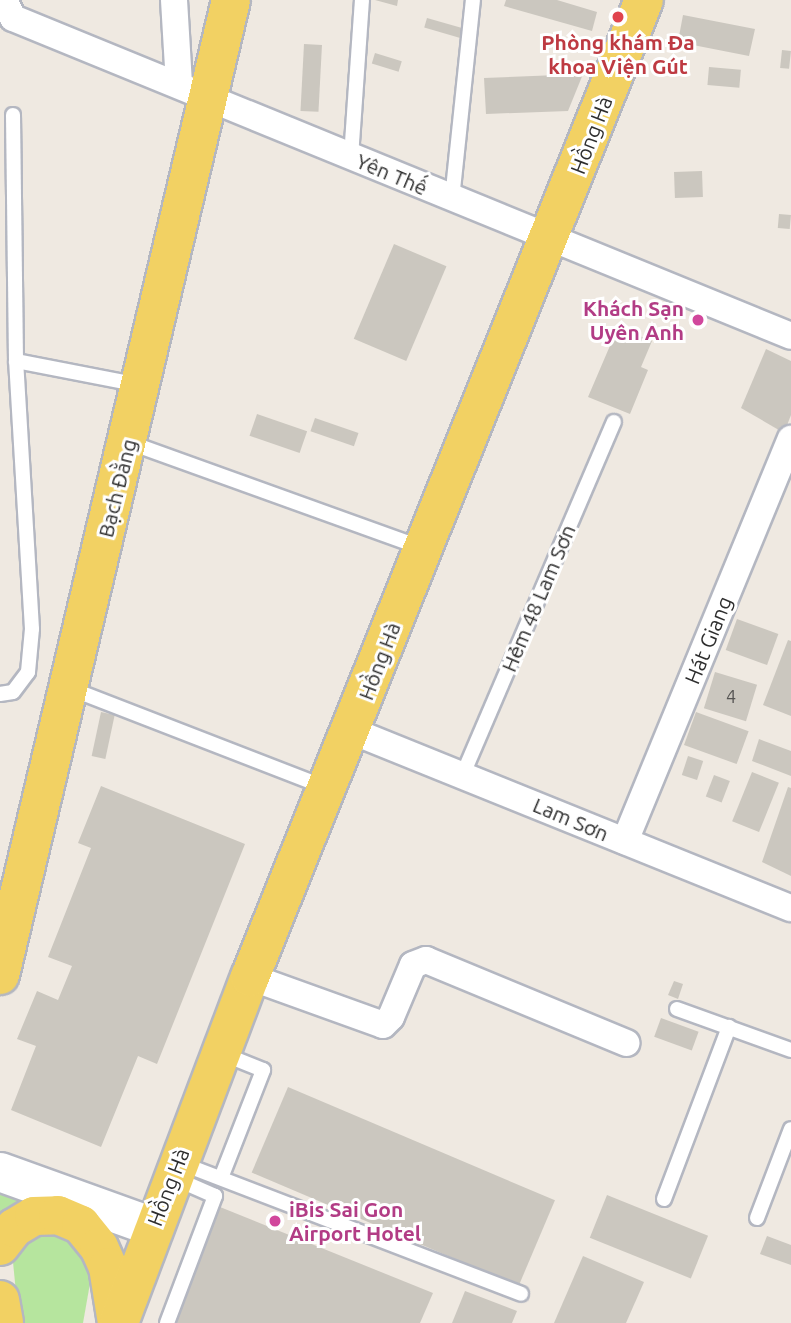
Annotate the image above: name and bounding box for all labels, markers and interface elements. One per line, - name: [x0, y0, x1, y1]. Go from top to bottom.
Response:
- marker: Phòng khám Đa khoa Viện Gút: [608, 7, 628, 27]
- place label: Phòng khám Đa khoa Viện Gút: [541, 29, 695, 79]
- street label: Hồng Hà: [565, 93, 617, 177]
- street label: Yên Thế: [353, 148, 431, 200]
- place label: Khách Sạn Uyên Anh: [583, 295, 684, 345]
- marker: Khách Sạn Uyên Anh: [690, 312, 706, 328]
- street label: Bạch Đằng: [93, 436, 141, 540]
- street label: Hẻm 48 Lam Sơn: [496, 521, 580, 675]
- street label: Hát Giang: [679, 592, 737, 688]
- street label: Hồng Hà: [353, 619, 405, 703]
- house number: 4: [726, 685, 736, 707]
- street label: Lam Sơn: [529, 792, 613, 846]
- street label: Hồng Hà: [142, 1145, 194, 1229]
- place label: iBis Sai Gon Airport Hotel: [289, 1196, 421, 1246]
- marker: iBis Sai Gon Airport Hotel: [267, 1213, 283, 1229]

